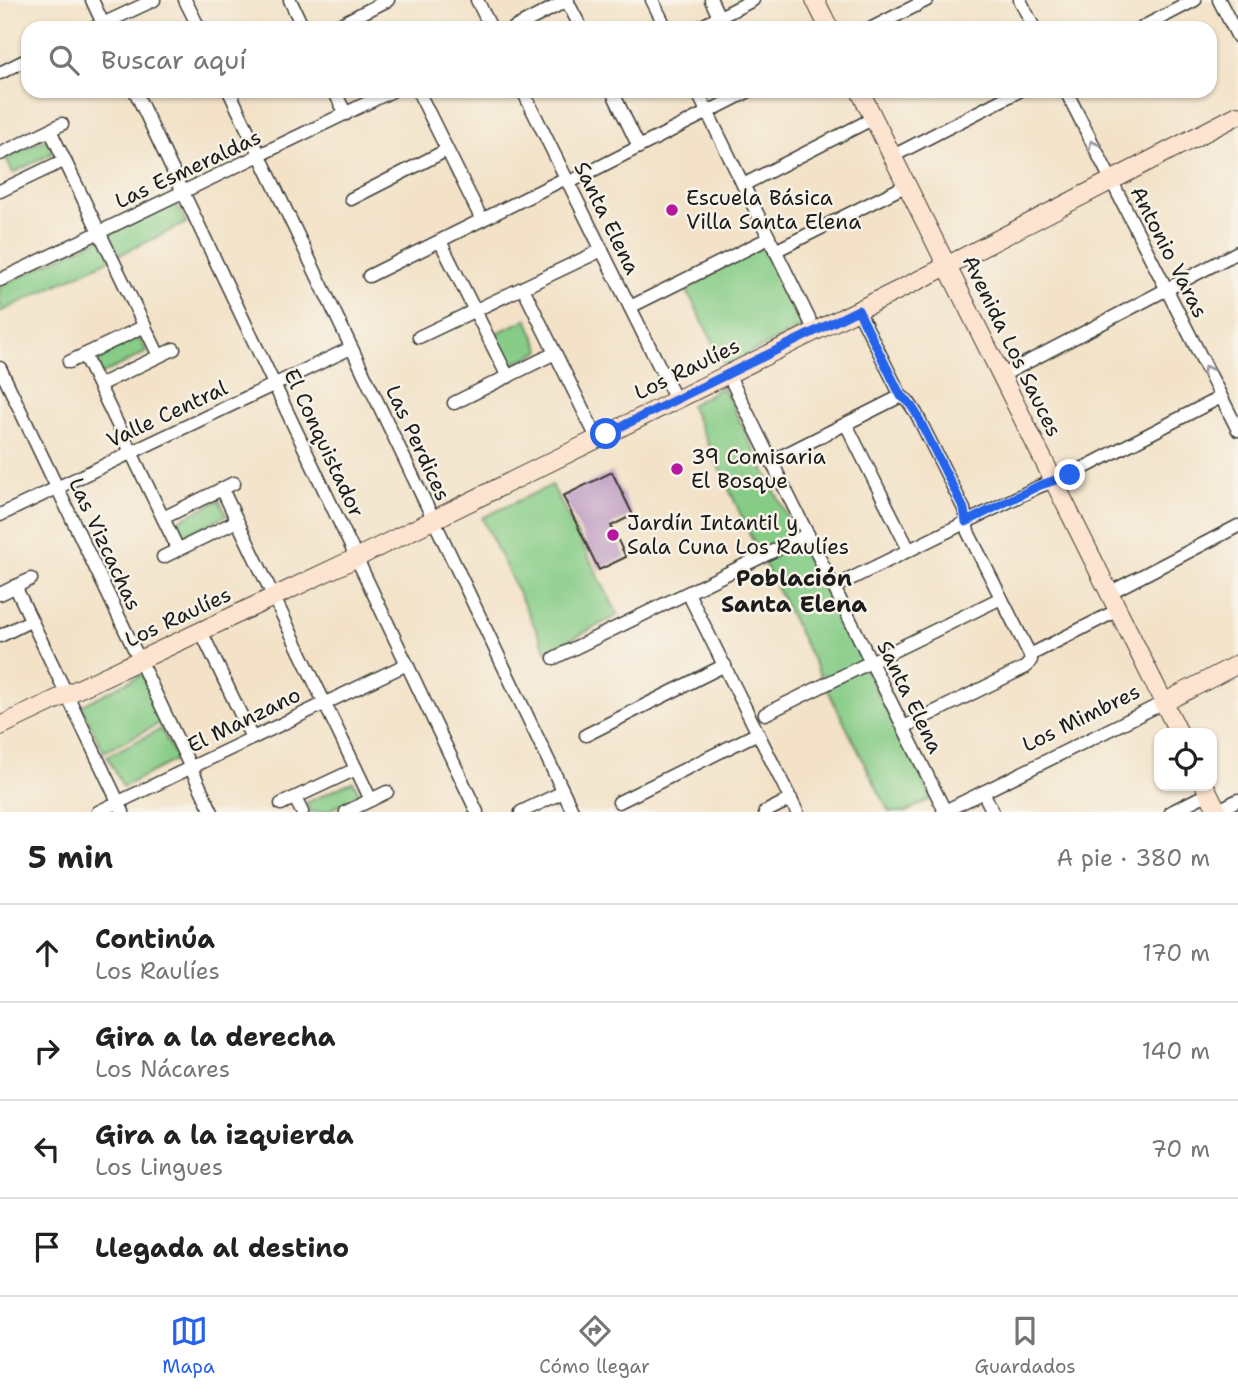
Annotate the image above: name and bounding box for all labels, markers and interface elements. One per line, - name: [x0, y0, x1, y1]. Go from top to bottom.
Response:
- search box: [21, 21, 1217, 98]
- icon: search: [45, 41, 83, 79]
- text: Buscar aquí: [101, 42, 247, 77]
- street label: Las Esmeraldas: [110, 123, 266, 215]
- one-way arrow: [1088, 140, 1102, 152]
- street label: Santa Elena: [568, 157, 646, 279]
- street label: Antonio Varas: [1124, 181, 1214, 323]
- place label: Escuela Básica Villa Santa Elena: [686, 184, 861, 236]
- marker: Escuela Básica Villa Santa Elena: [664, 202, 680, 218]
- street label: Avenida Los Sauces: [956, 251, 1068, 441]
- street label: Los Raulíes: [630, 331, 744, 407]
- street label: El Conquistador: [277, 364, 371, 522]
- one-way arrow: [1202, 364, 1216, 377]
- street label: Valle Central: [102, 373, 233, 454]
- street label: Las Perdices: [379, 381, 457, 505]
- route start: [590, 418, 621, 449]
- place label: 39 Comisaria El Bosque: [691, 443, 826, 495]
- route end: [1054, 459, 1085, 490]
- marker: 39 Comisaria El Bosque: [669, 461, 685, 477]
- street label: Las Vizcachas: [62, 473, 148, 615]
- place label: Jardín Intantil y Sala Cuna Los Raulíes: [627, 509, 849, 561]
- marker: Jardín Intantil y Sala Cuna Los Raulíes: [605, 527, 621, 543]
- district label: Población Santa Elena: [721, 563, 867, 619]
- street label: Los Raulíes: [120, 580, 236, 654]
- street label: Santa Elena: [871, 636, 949, 758]
- street label: Los Mimbres: [1017, 677, 1145, 759]
- street label: El Manzano: [183, 681, 305, 759]
- map controls: [1154, 728, 1217, 791]
- button: locate: [1154, 728, 1217, 791]
- text: 5 min: [28, 837, 113, 878]
- text: A pie · 380 m: [1057, 843, 1210, 873]
- text: Continúa: [95, 921, 215, 956]
- icon: ahead: [28, 934, 66, 972]
- text: 170 m: [1142, 938, 1210, 968]
- text: Los Raulíes: [95, 956, 220, 986]
- text: Gira a la derecha: [95, 1019, 336, 1054]
- icon: right: [28, 1032, 66, 1070]
- text: 140 m: [1142, 1036, 1210, 1066]
- text: Los Nácares: [95, 1054, 230, 1084]
- text: Gira a la izquierda: [95, 1117, 354, 1152]
- icon: left: [28, 1130, 66, 1168]
- text: 70 m: [1151, 1134, 1210, 1164]
- text: Los Lingues: [95, 1152, 223, 1182]
- icon: arrive: [28, 1228, 66, 1266]
- text: Llegada al destino: [95, 1230, 349, 1265]
- tab: Mapa: [162, 1312, 215, 1379]
- tab: Cómo llegar: [539, 1312, 650, 1379]
- tab: Guardados: [975, 1312, 1076, 1379]

